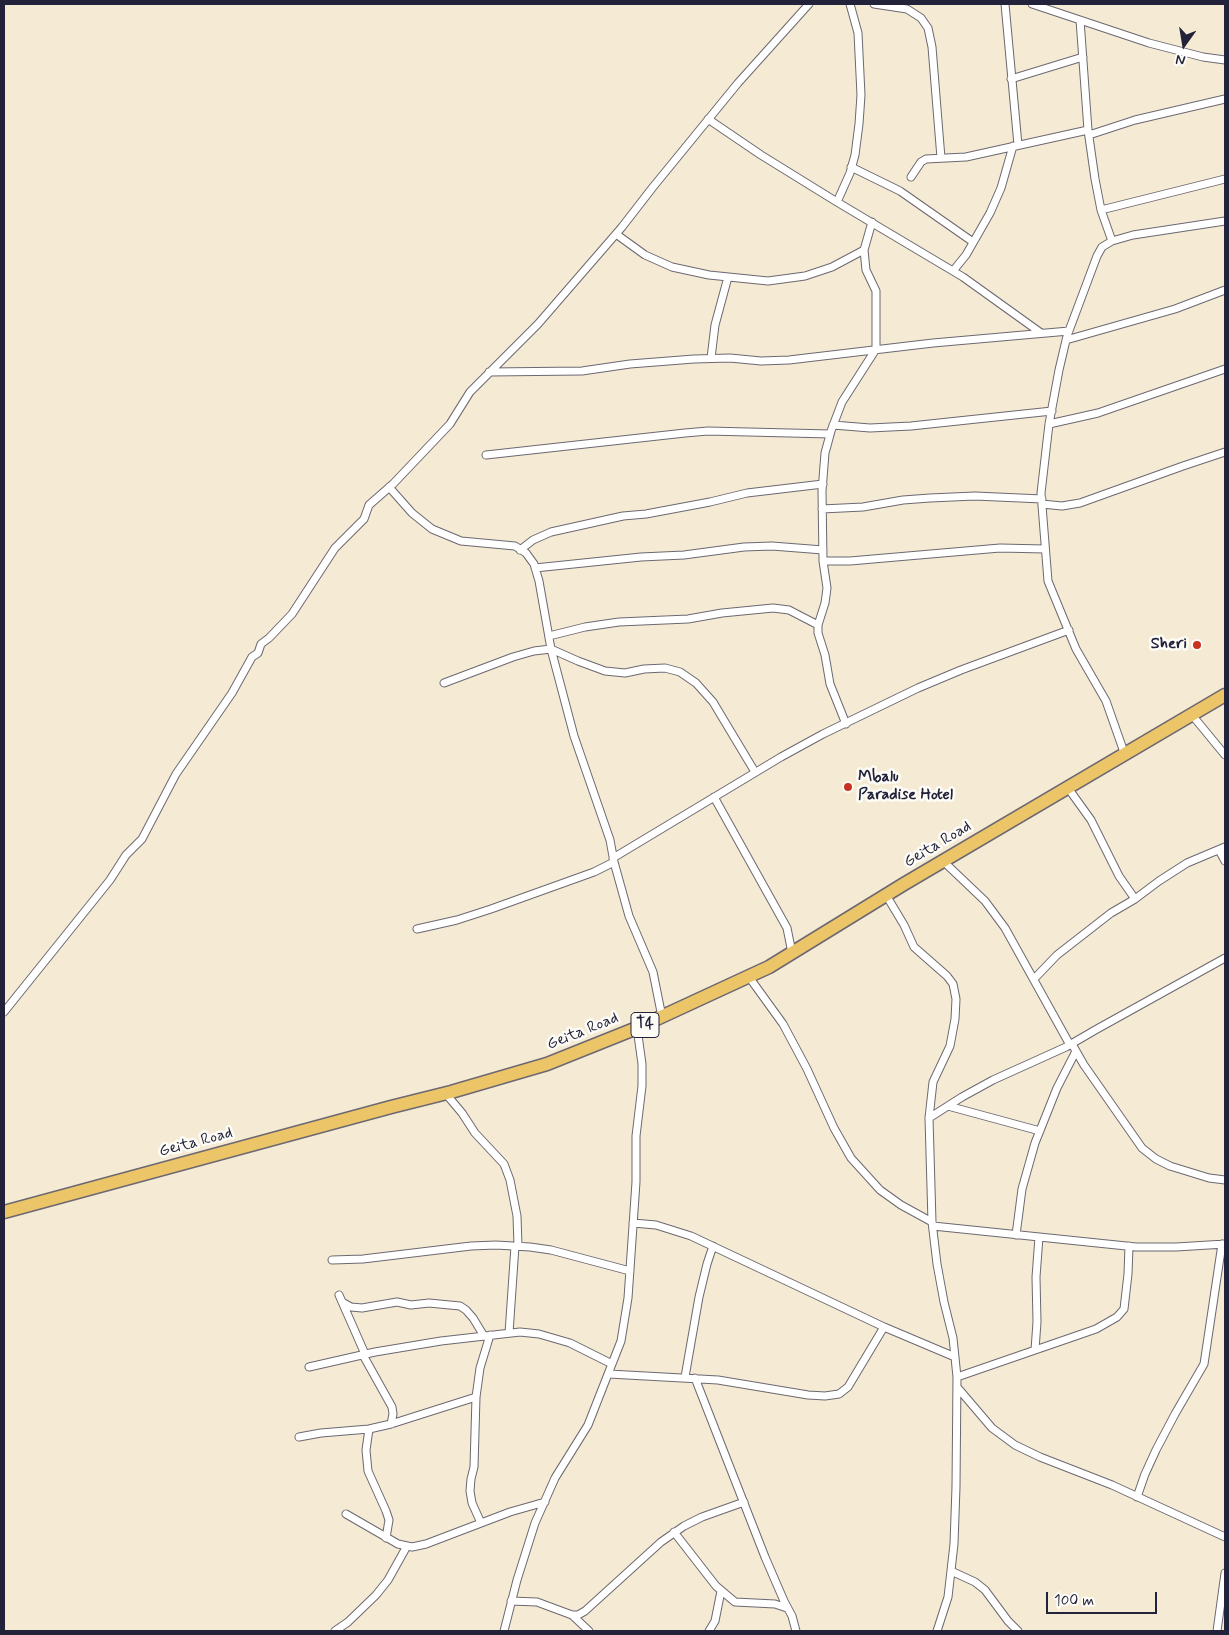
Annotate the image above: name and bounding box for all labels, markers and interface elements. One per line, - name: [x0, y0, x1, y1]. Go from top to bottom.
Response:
- north arrow: [1159, 20, 1209, 70]
- text: N: [1174, 50, 1187, 69]
- place label: Sheri: [1151, 635, 1187, 655]
- marker: Sheri: [1191, 639, 1203, 651]
- place label: Mbalu Paradise Hotel: [858, 768, 953, 806]
- marker: Mbalu Paradise Hotel: [842, 781, 854, 793]
- street label: Geita Road: [901, 817, 975, 873]
- street label: Geita Road: [545, 1009, 621, 1055]
- road number: T4: [631, 1012, 659, 1038]
- street label: Geita Road: [157, 1124, 235, 1162]
- scale bar: [1049, 1582, 1160, 1614]
- text: 100 m: [1054, 1591, 1094, 1611]

